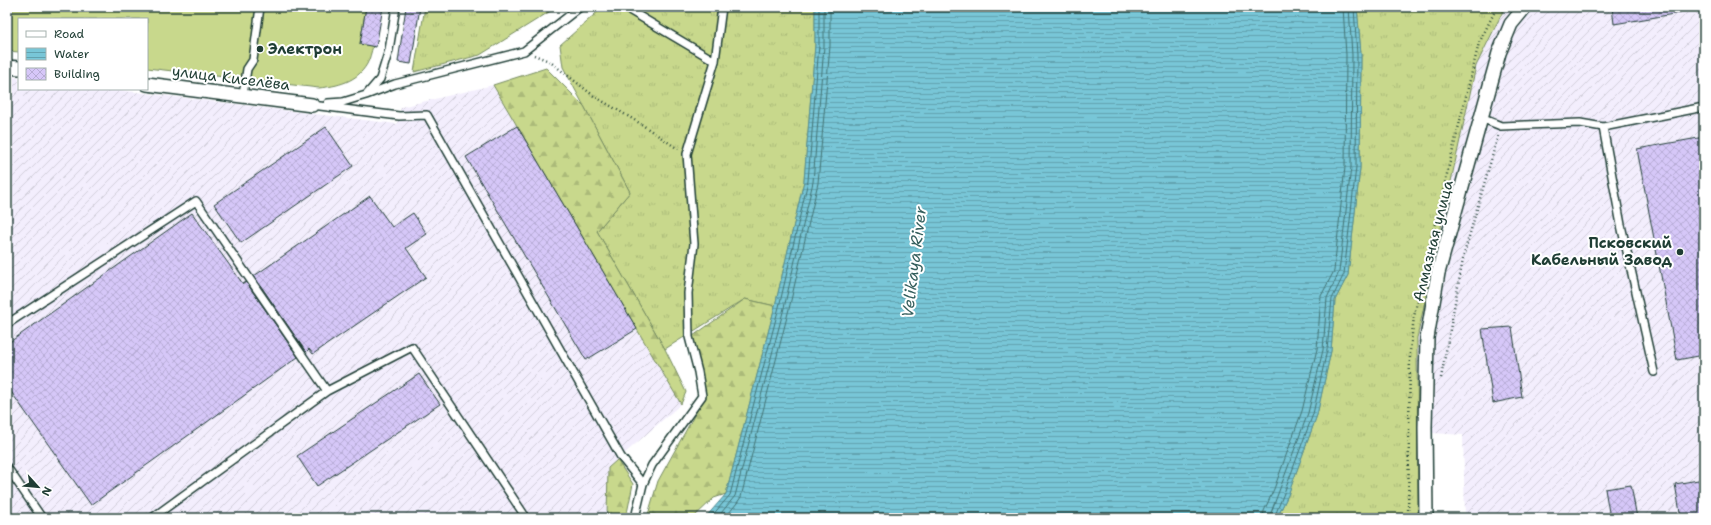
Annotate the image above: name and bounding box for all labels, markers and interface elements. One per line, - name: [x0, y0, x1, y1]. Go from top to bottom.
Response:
- legend: [18, 18, 148, 90]
- text: Road: [54, 26, 85, 42]
- place label: Электрон: [268, 39, 342, 59]
- marker: Электрон: [255, 44, 265, 54]
- text: Water: [54, 46, 90, 62]
- street label: улица Киселёва: [171, 61, 292, 95]
- text: Building: [54, 66, 100, 82]
- street label: Алмазная улица: [1408, 178, 1458, 304]
- water label: Velikaya River: [897, 205, 931, 319]
- place label: Псковский Кабельный Завод: [1531, 233, 1673, 270]
- marker: Псковский Кабельный Завод: [1675, 247, 1685, 257]
- north arrow: [18, 467, 58, 507]
- text: N: [38, 484, 55, 499]

